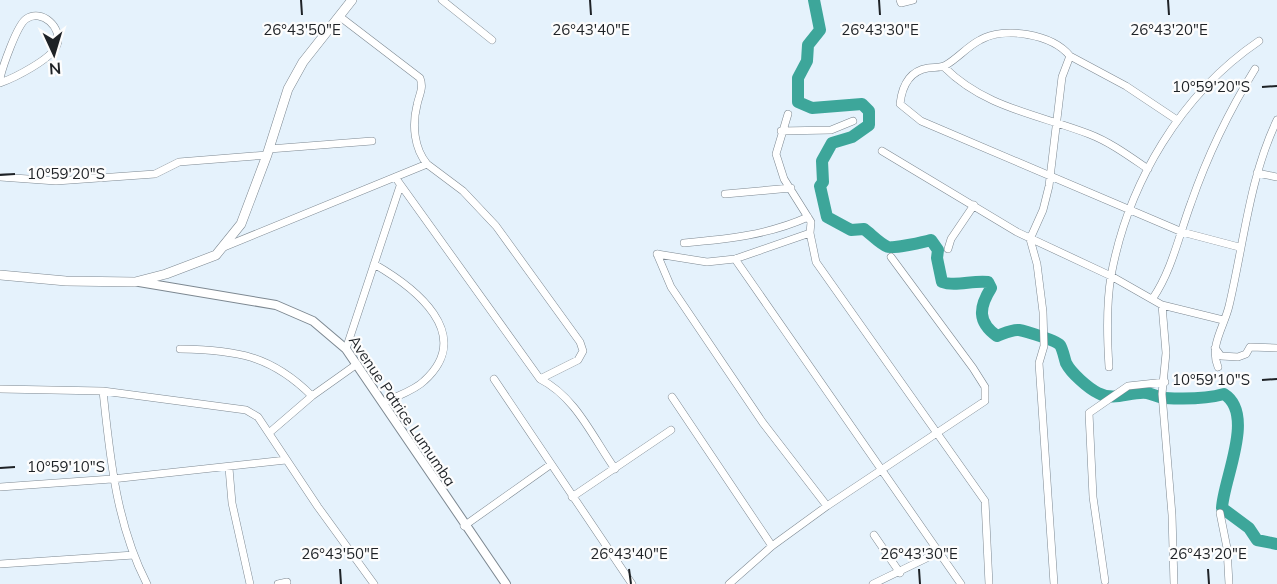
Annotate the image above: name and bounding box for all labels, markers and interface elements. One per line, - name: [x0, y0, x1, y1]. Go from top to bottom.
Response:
- text: 26°43'50"E: [263, 20, 341, 39]
- text: 26°43'40"E: [552, 20, 630, 39]
- text: 26°43'30"E: [841, 20, 919, 39]
- text: 26°43'20"E: [1130, 20, 1208, 39]
- north arrow: [24, 24, 84, 84]
- text: N: [48, 59, 62, 79]
- text: 10°59'20"S: [1172, 77, 1250, 96]
- text: 10°59'20"S: [27, 164, 105, 183]
- street label: Avenue Patrice Lumumba: [345, 332, 460, 490]
- text: 10°59'10"S: [1172, 370, 1250, 389]
- text: 10°59'10"S: [27, 457, 105, 476]
- text: 26°43'50"E: [301, 544, 379, 563]
- text: 26°43'40"E: [590, 544, 668, 563]
- text: 26°43'30"E: [880, 544, 958, 563]
- text: 26°43'20"E: [1169, 544, 1247, 563]

